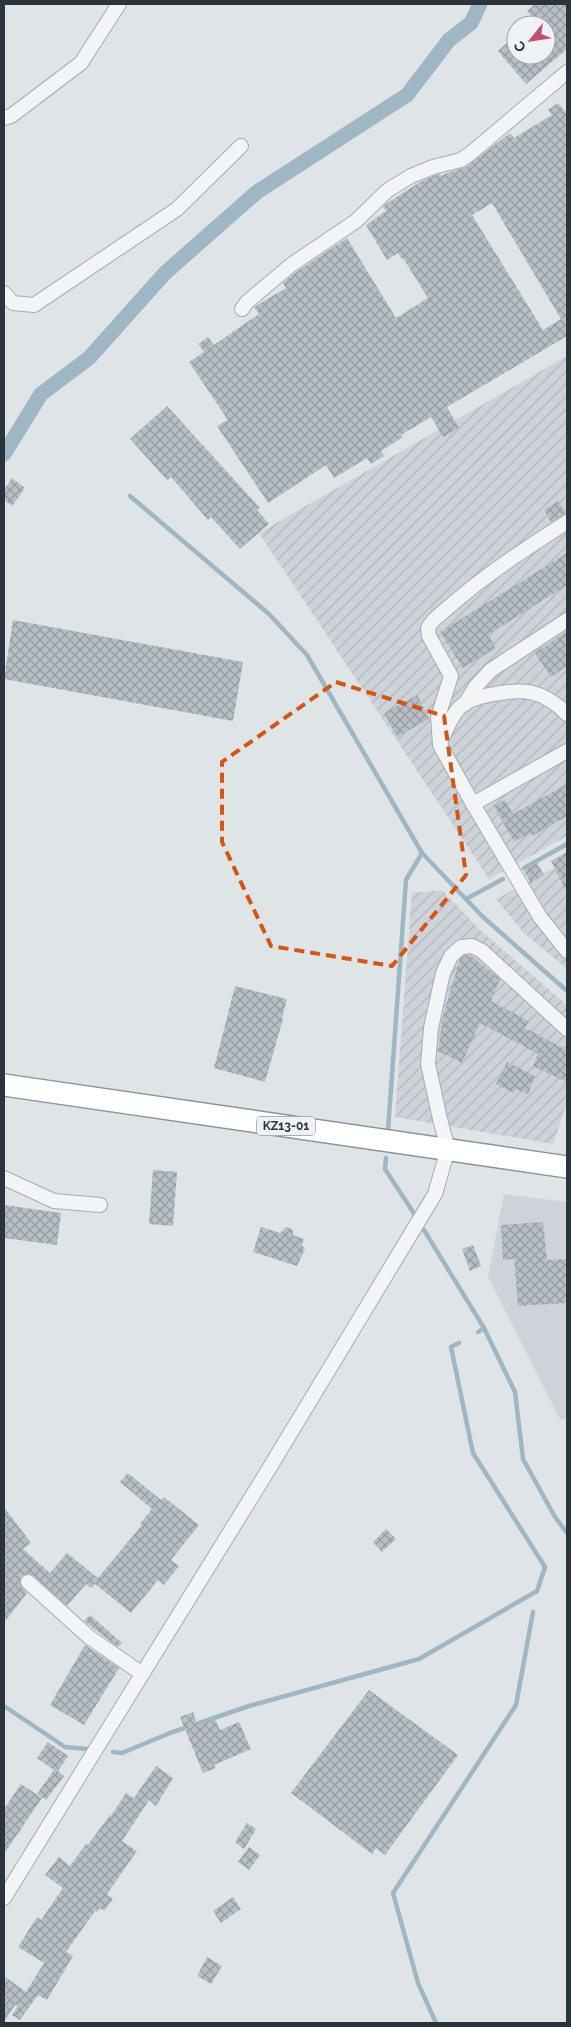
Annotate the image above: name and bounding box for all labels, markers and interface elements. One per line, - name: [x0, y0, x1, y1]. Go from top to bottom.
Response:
- north arrow: [506, 15, 556, 65]
- text: С: [510, 38, 529, 55]
- road number: KZ13-01: [257, 1116, 315, 1136]

